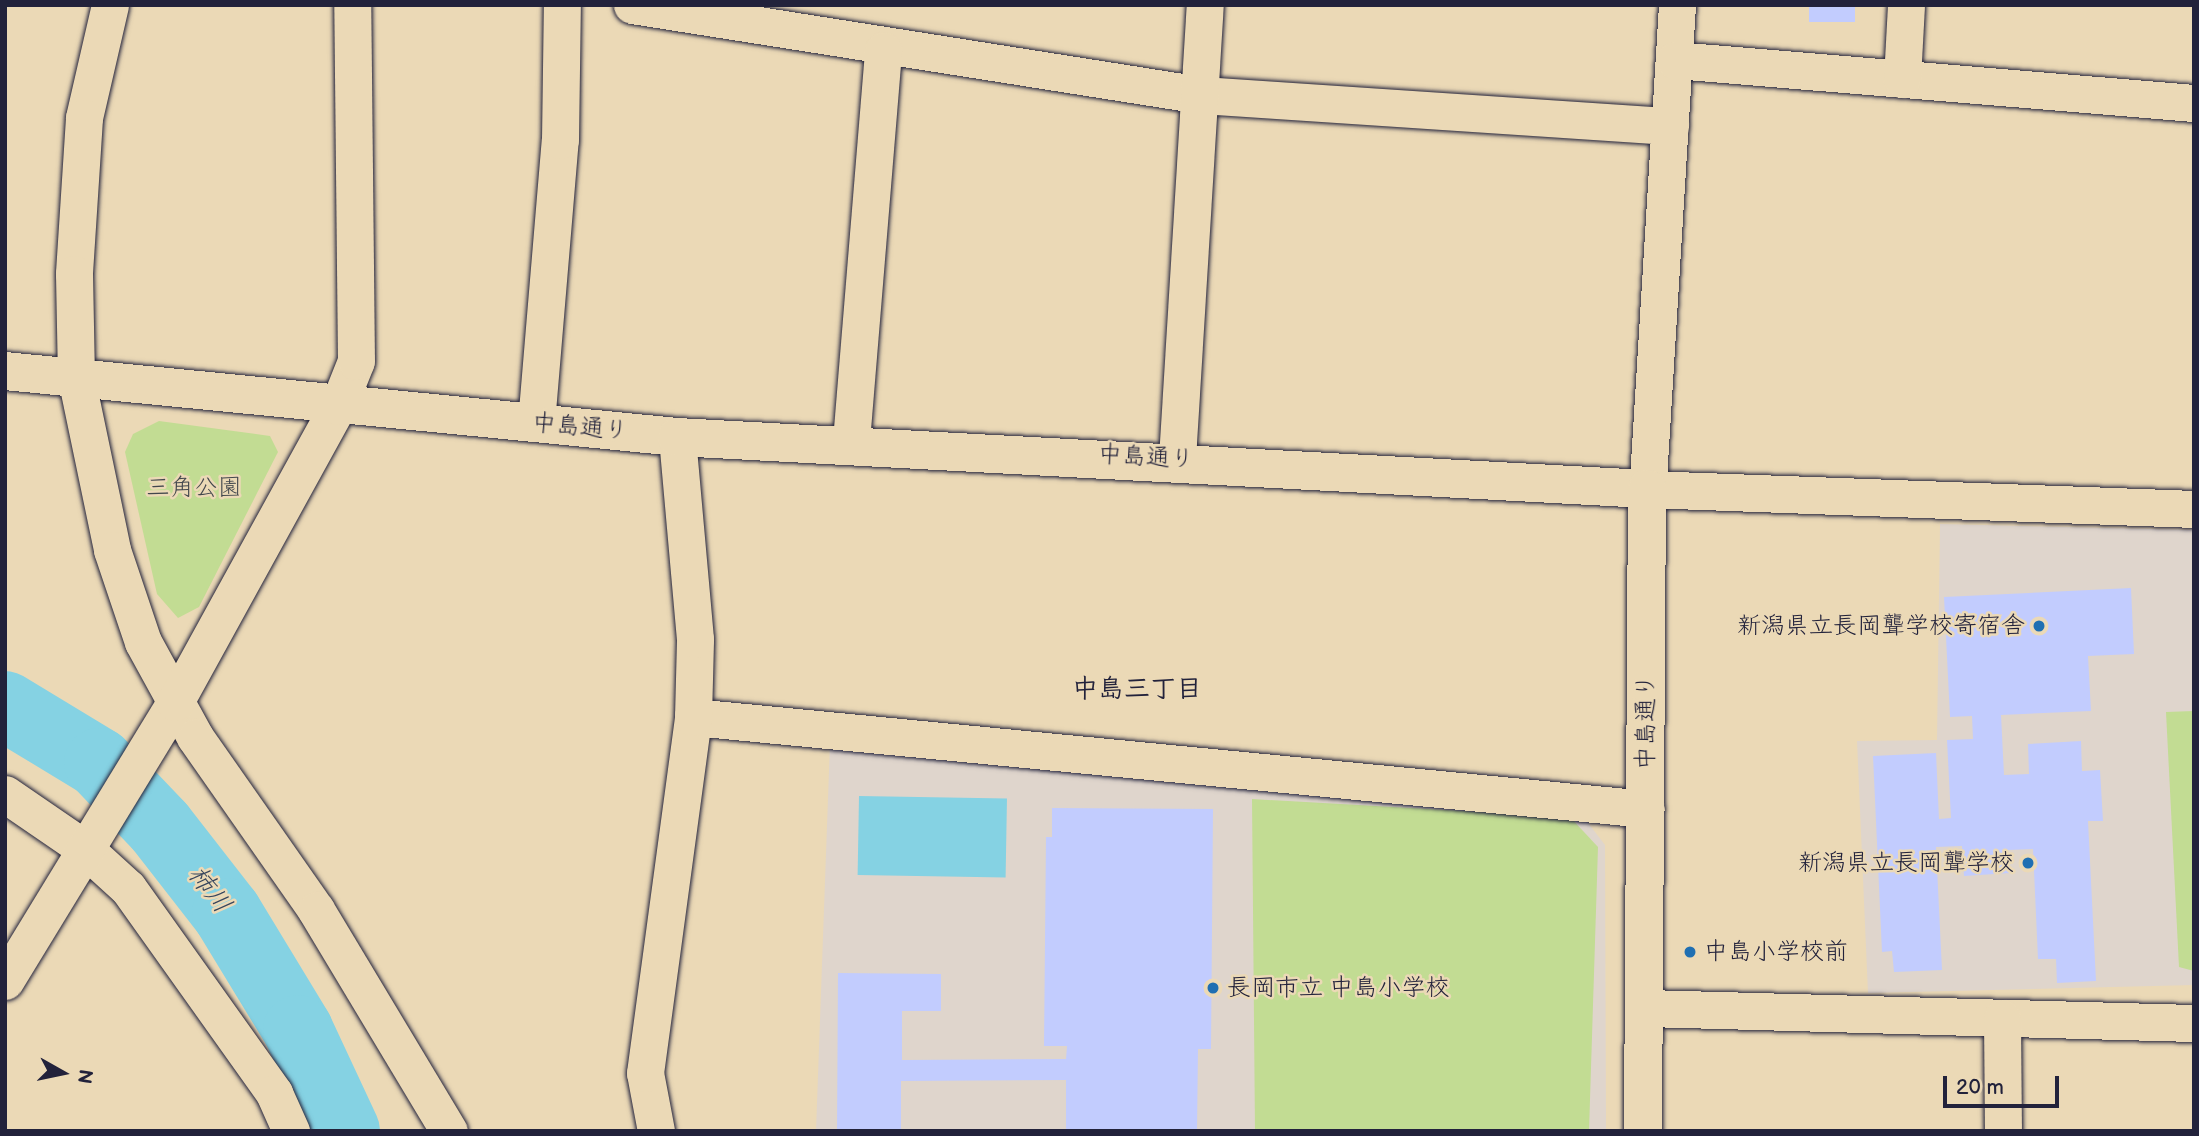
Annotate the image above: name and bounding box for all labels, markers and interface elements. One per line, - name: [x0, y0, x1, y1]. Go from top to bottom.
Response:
- street label: 中島通り: [531, 408, 629, 446]
- street label: 中島通り: [1097, 440, 1195, 474]
- park label: 三角公園: [146, 474, 242, 502]
- place label: 新潟県立長岡聾学校寄宿舎: [1737, 612, 2025, 640]
- marker: 新潟県立長岡聾学校寄宿舎: [2031, 618, 2047, 634]
- district label: 中島三丁目: [1072, 674, 1202, 706]
- street label: 中島通り: [1632, 674, 1660, 770]
- place label: 新潟県立長岡聾学校: [1798, 849, 2014, 877]
- marker: 新潟県立長岡聾学校: [2020, 855, 2036, 871]
- water label: 柿川: [181, 860, 237, 920]
- place label: 中島小学校前: [1704, 938, 1848, 966]
- marker: 中島小学校前: [1682, 944, 1698, 960]
- place label: 長岡市立 中島小学校: [1227, 974, 1449, 1002]
- marker: 長岡市立 中島小学校: [1205, 980, 1221, 996]
- north arrow: [28, 1038, 98, 1108]
- scale bar: [1947, 1062, 2062, 1106]
- text: N: [72, 1068, 97, 1085]
- text: 20 m: [1956, 1075, 2004, 1100]

